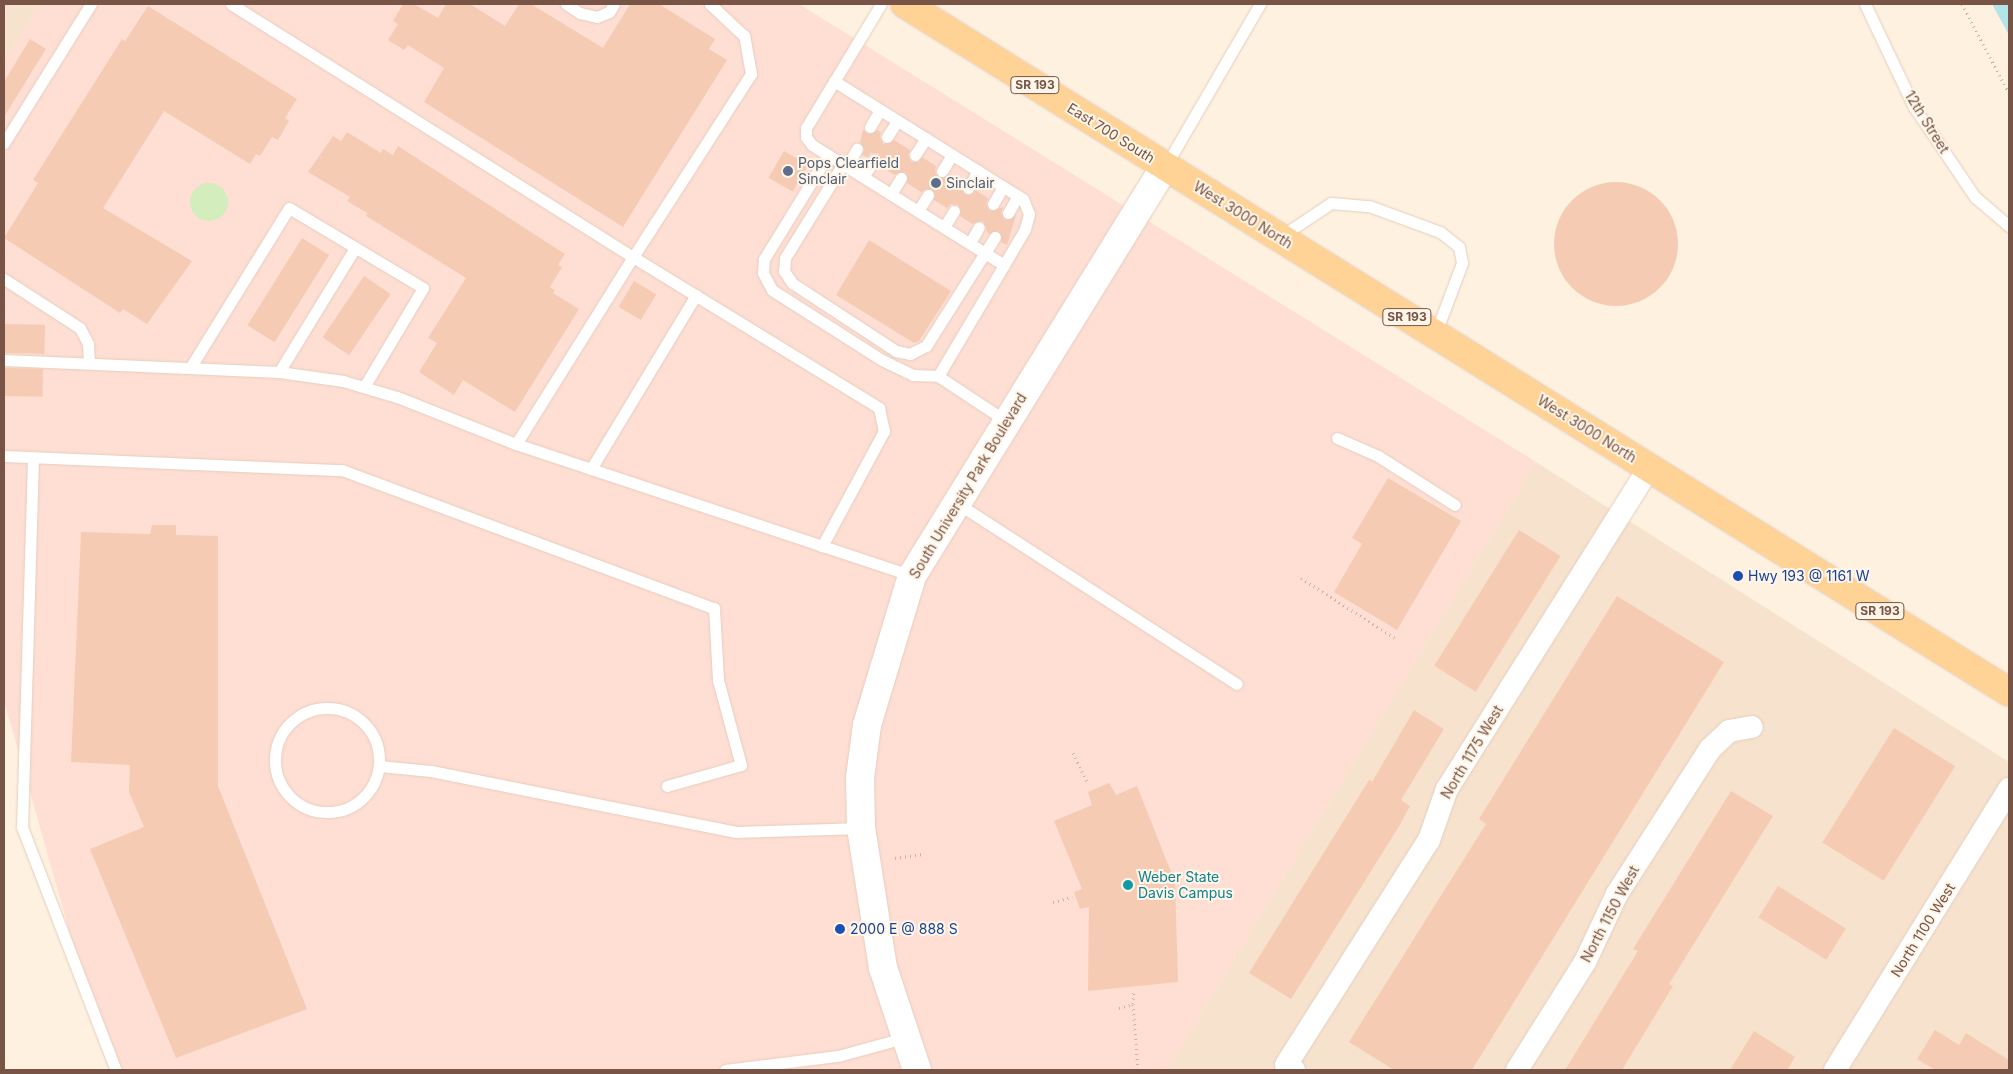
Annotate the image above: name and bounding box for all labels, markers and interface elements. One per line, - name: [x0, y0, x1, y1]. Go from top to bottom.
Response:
- road number: SR 193: [1010, 76, 1060, 94]
- street label: 12th Street: [1901, 88, 1953, 156]
- street label: East 700 South: [1064, 99, 1158, 167]
- place label: Pops Clearfield Sinclair: [798, 155, 899, 188]
- marker: Pops Clearfield Sinclair: [782, 165, 794, 177]
- place label: Sinclair: [946, 175, 995, 191]
- marker: Sinclair: [930, 177, 942, 189]
- street label: West 3000 North: [1190, 178, 1296, 252]
- road number: SR 193: [1382, 308, 1432, 326]
- street label: South University Park Boulevard: [906, 390, 1030, 582]
- street label: West 3000 North: [1534, 392, 1640, 466]
- place label: Hwy 193 @ 1161 W: [1748, 568, 1870, 584]
- marker: Hwy 193 @ 1161 W: [1732, 570, 1744, 582]
- road number: SR 193: [1855, 602, 1905, 620]
- street label: North 1175 West: [1437, 702, 1507, 802]
- street label: North 1150 West: [1577, 863, 1643, 965]
- place label: Weber State Davis Campus: [1138, 869, 1233, 902]
- marker: Weber State Davis Campus: [1122, 879, 1134, 891]
- street label: North 1100 West: [1887, 880, 1959, 980]
- place label: 2000 E @ 888 S: [850, 921, 958, 937]
- marker: 2000 E @ 888 S: [834, 923, 846, 935]

